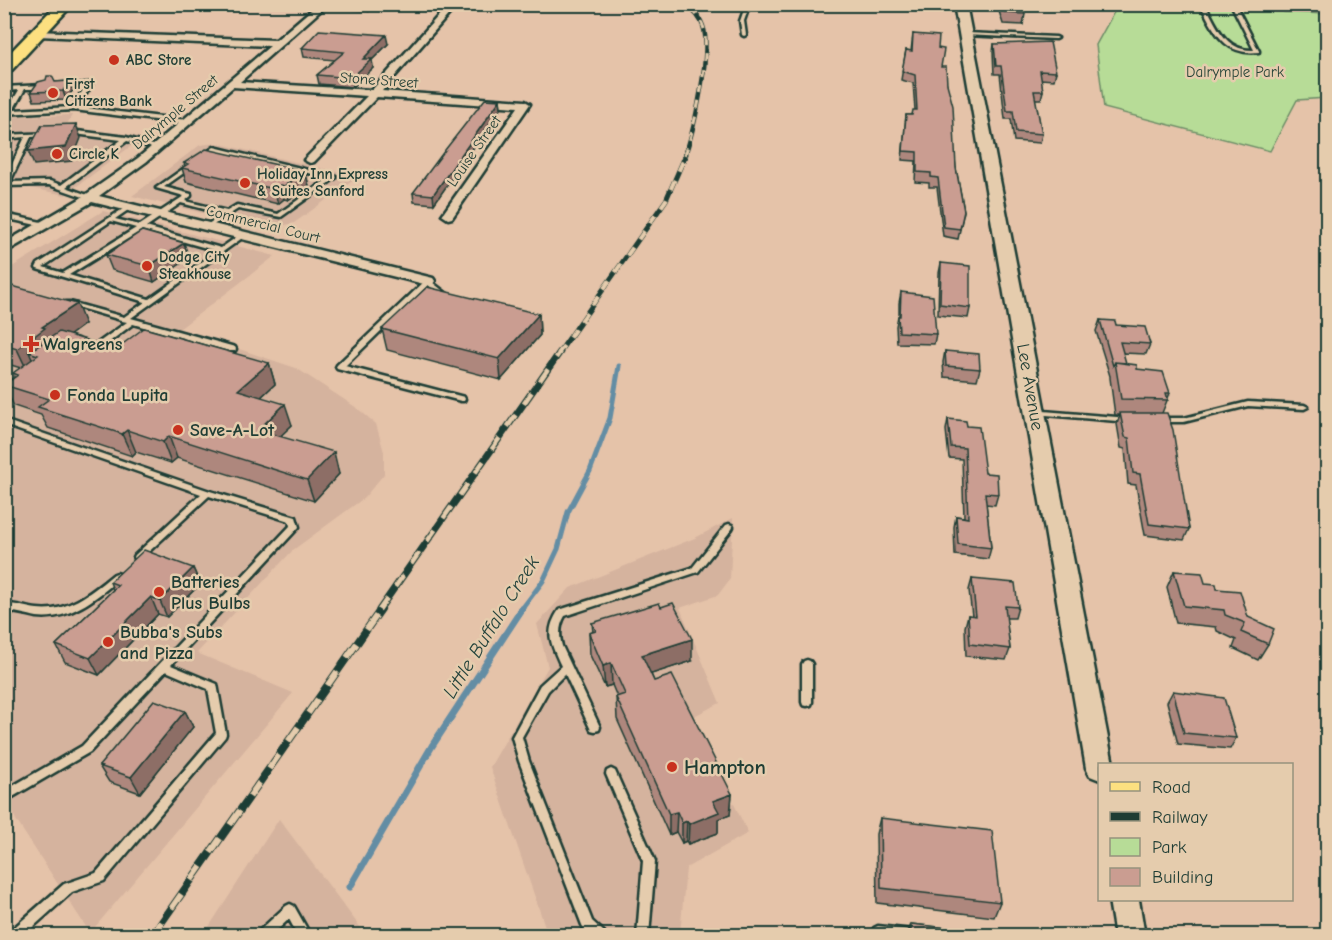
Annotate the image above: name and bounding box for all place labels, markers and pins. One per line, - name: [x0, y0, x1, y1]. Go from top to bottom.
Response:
- place label: ABC Store: [126, 51, 191, 69]
- marker: ABC Store: [107, 53, 121, 67]
- place label: First Citizens Bank: [65, 75, 153, 110]
- marker: First Citizens Bank: [46, 86, 60, 100]
- place label: Circle K: [69, 145, 120, 163]
- marker: Circle K: [50, 147, 64, 161]
- place label: Holiday Inn Express & Suites Sanford: [257, 165, 388, 200]
- marker: Holiday Inn Express & Suites Sanford: [238, 176, 252, 190]
- place label: Dodge City Steakhouse: [159, 248, 231, 283]
- marker: Dodge City Steakhouse: [140, 259, 154, 273]
- place label: Walgreens: [43, 334, 123, 355]
- marker: Walgreens: [24, 337, 38, 351]
- place label: Fonda Lupita: [67, 385, 168, 406]
- marker: Fonda Lupita: [48, 388, 62, 402]
- place label: Save-A-Lot: [190, 420, 275, 441]
- marker: Save-A-Lot: [171, 423, 185, 437]
- place label: Batteries Plus Bulbs: [171, 572, 251, 614]
- marker: Batteries Plus Bulbs: [152, 585, 166, 599]
- place label: Bubba's Subs and Pizza: [120, 622, 223, 664]
- marker: Bubba's Subs and Pizza: [101, 635, 115, 649]
- place label: Hampton: [684, 755, 766, 779]
- marker: Hampton: [665, 760, 679, 774]

